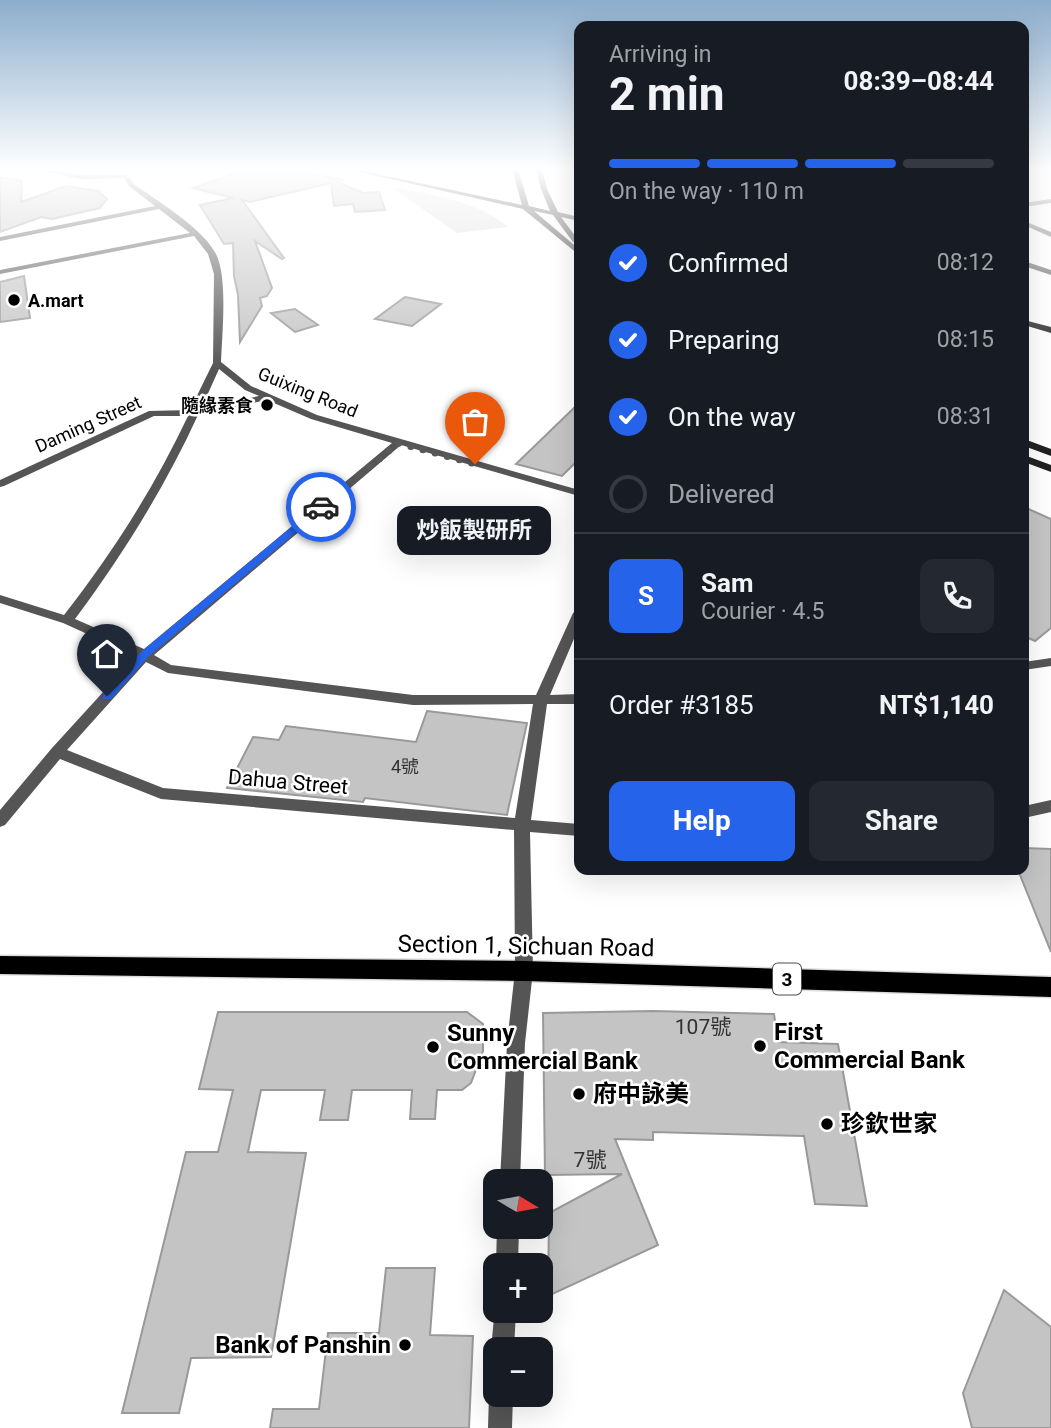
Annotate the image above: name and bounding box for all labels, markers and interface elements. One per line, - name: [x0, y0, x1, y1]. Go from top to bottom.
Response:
- text: Arriving in: [609, 41, 712, 68]
- text: 08:39–08:44: [844, 66, 994, 96]
- text: 2 min: [609, 67, 725, 121]
- text: On the way · 110 m: [609, 178, 804, 205]
- icon: check: [609, 244, 647, 282]
- text: Confirmed: [668, 248, 789, 278]
- text: 08:12: [937, 249, 994, 276]
- place label: A.mart: [28, 290, 84, 311]
- marker: A.mart: [6, 292, 22, 308]
- icon: check: [609, 321, 647, 359]
- text: Preparing: [668, 325, 780, 355]
- text: 08:15: [937, 326, 994, 353]
- street label: Guixing Road: [255, 362, 361, 422]
- street label: Daming Street: [32, 391, 144, 457]
- pin: [445, 392, 505, 464]
- place label: 隨緣素食: [181, 395, 253, 416]
- marker: 隨緣素食: [259, 397, 275, 413]
- icon: check: [609, 398, 647, 436]
- text: On the way: [668, 402, 796, 432]
- icon: bag: [456, 403, 494, 441]
- text: 08:31: [937, 403, 994, 430]
- courier: [286, 472, 356, 542]
- text: Delivered: [668, 479, 775, 509]
- icon: car: [302, 488, 340, 526]
- callout: 炒飯製研所: [398, 506, 552, 555]
- text: 炒飯製研所: [417, 517, 532, 544]
- button: phone: [920, 559, 994, 633]
- text: Sam: [701, 568, 753, 598]
- text: S: [638, 581, 654, 611]
- text: Courier · 4.5: [701, 598, 824, 625]
- pin: [77, 624, 137, 696]
- icon: home: [88, 635, 126, 673]
- text: Order #3185: [609, 690, 754, 720]
- text: NT$1,140: [879, 690, 994, 720]
- house number: 4號: [391, 756, 419, 777]
- street label: Dahua Street: [227, 765, 349, 799]
- button: Help: [609, 781, 795, 861]
- button: Share: [809, 781, 994, 861]
- street label: Section 1, Sichuan Road: [397, 930, 655, 962]
- road number: 3: [773, 964, 801, 995]
- house number: 107號: [675, 1015, 731, 1039]
- place label: First Commercial Bank: [774, 1018, 966, 1074]
- place label: Sunny Commercial Bank: [447, 1019, 639, 1075]
- marker: First Commercial Bank: [752, 1038, 768, 1054]
- marker: Sunny Commercial Bank: [425, 1039, 441, 1055]
- place label: 府中詠美: [593, 1080, 689, 1108]
- marker: 府中詠美: [571, 1086, 587, 1102]
- place label: 珍欽世家: [841, 1110, 937, 1138]
- marker: 珍欽世家: [819, 1116, 835, 1132]
- house number: 7號: [574, 1148, 606, 1172]
- north arrow: [483, 1169, 553, 1239]
- map controls: [483, 1169, 553, 1407]
- button: +: [483, 1253, 553, 1323]
- place label: Bank of Panshin: [215, 1331, 391, 1359]
- marker: Bank of Panshin: [397, 1337, 413, 1353]
- button: −: [483, 1337, 553, 1407]

